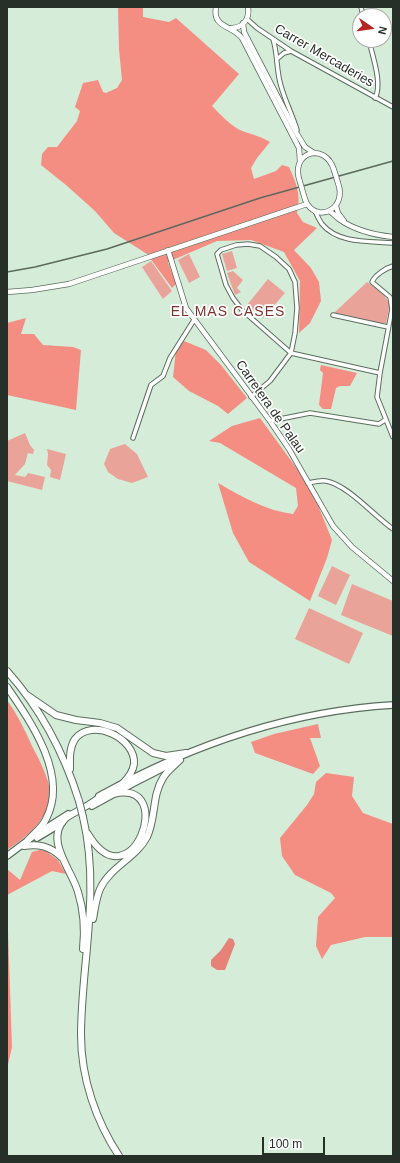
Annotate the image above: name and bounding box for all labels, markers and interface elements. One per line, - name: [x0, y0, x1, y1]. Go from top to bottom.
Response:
- north arrow: [352, 8, 392, 48]
- street label: Carrer Mercaderies: [272, 21, 376, 91]
- text: N: [376, 25, 389, 36]
- district label: EL MAS CASES: [171, 304, 285, 320]
- street label: Carretera de Palau: [232, 358, 308, 456]
- scale bar: [264, 1129, 327, 1155]
- text: 100 m: [269, 1137, 302, 1151]

